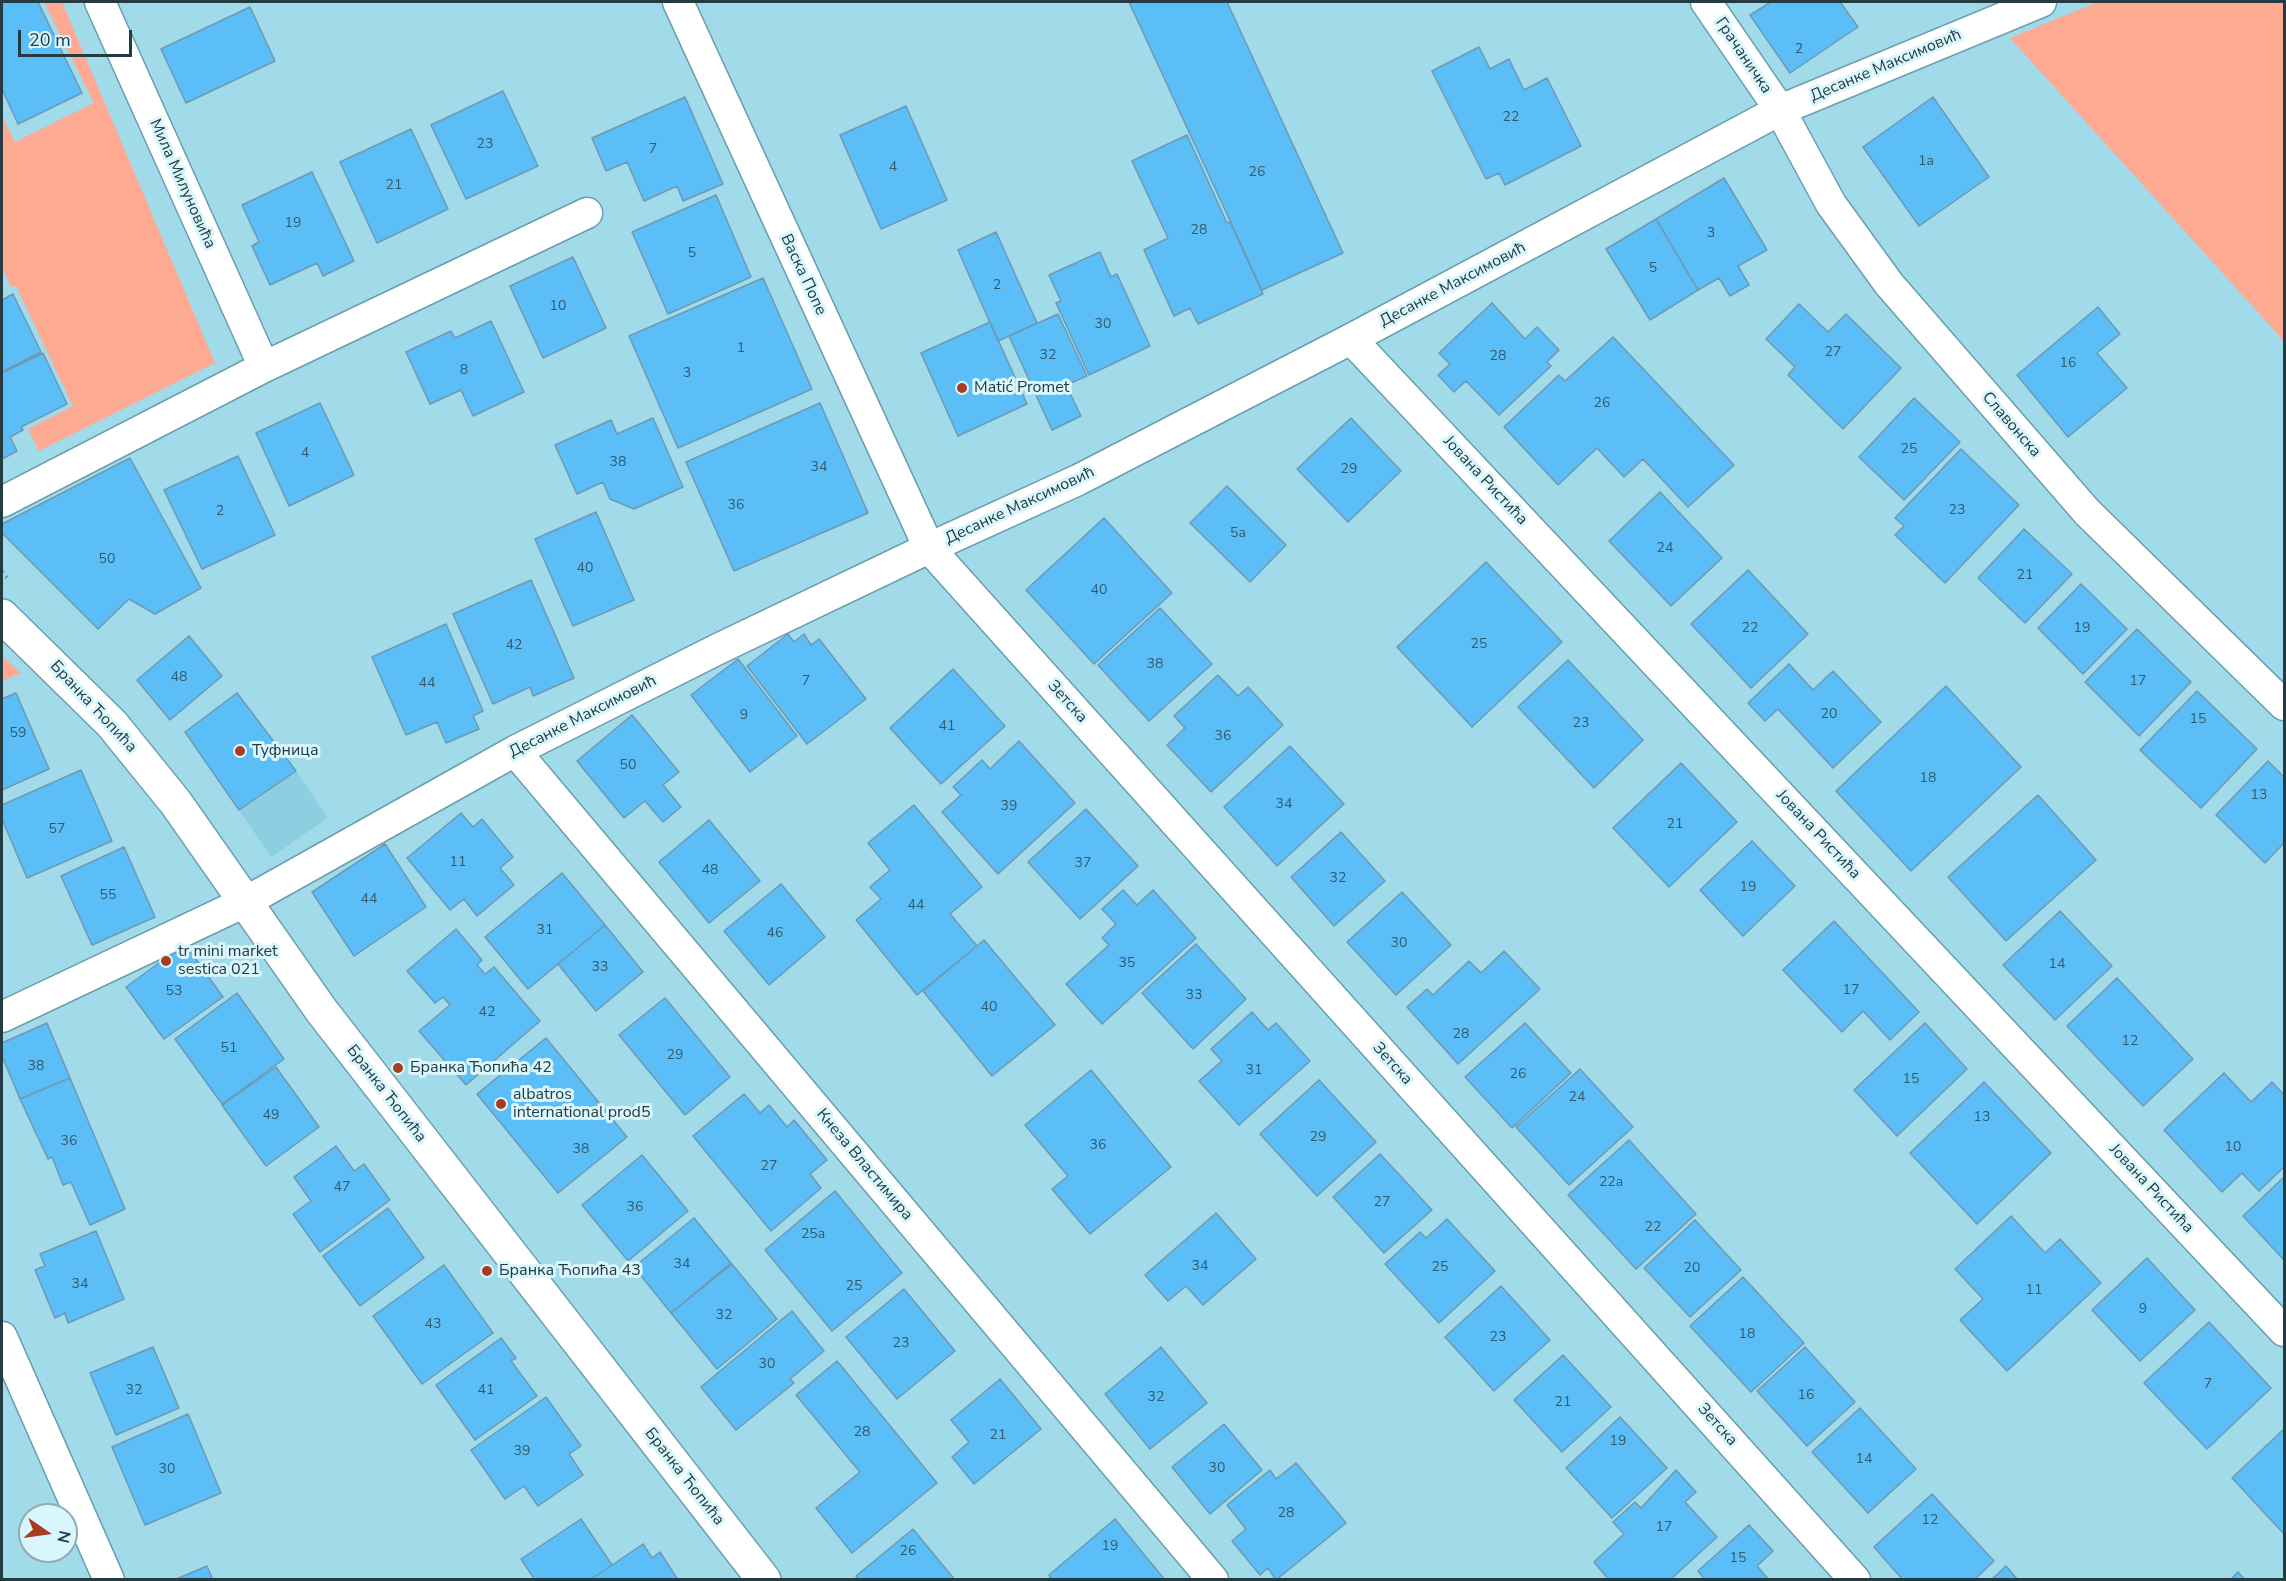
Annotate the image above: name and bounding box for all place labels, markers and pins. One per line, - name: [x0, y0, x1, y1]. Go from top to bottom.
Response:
- place label: Matić Promet: [974, 378, 1069, 398]
- marker: Matić Promet: [955, 381, 969, 395]
- place label: Туфница: [252, 741, 319, 761]
- marker: Туфница: [233, 744, 247, 758]
- place label: tr mini market sestica 021: [178, 942, 278, 980]
- marker: tr mini market sestica 021: [159, 954, 173, 968]
- place label: Бранка Ћопића 42: [410, 1058, 552, 1078]
- marker: Бранка Ћопића 42: [391, 1061, 405, 1075]
- place label: albatros international prod5: [513, 1085, 651, 1123]
- marker: albatros international prod5: [494, 1097, 508, 1111]
- place label: Бранка Ћопића 43: [499, 1261, 641, 1281]
- marker: Бранка Ћопића 43: [480, 1264, 494, 1278]

